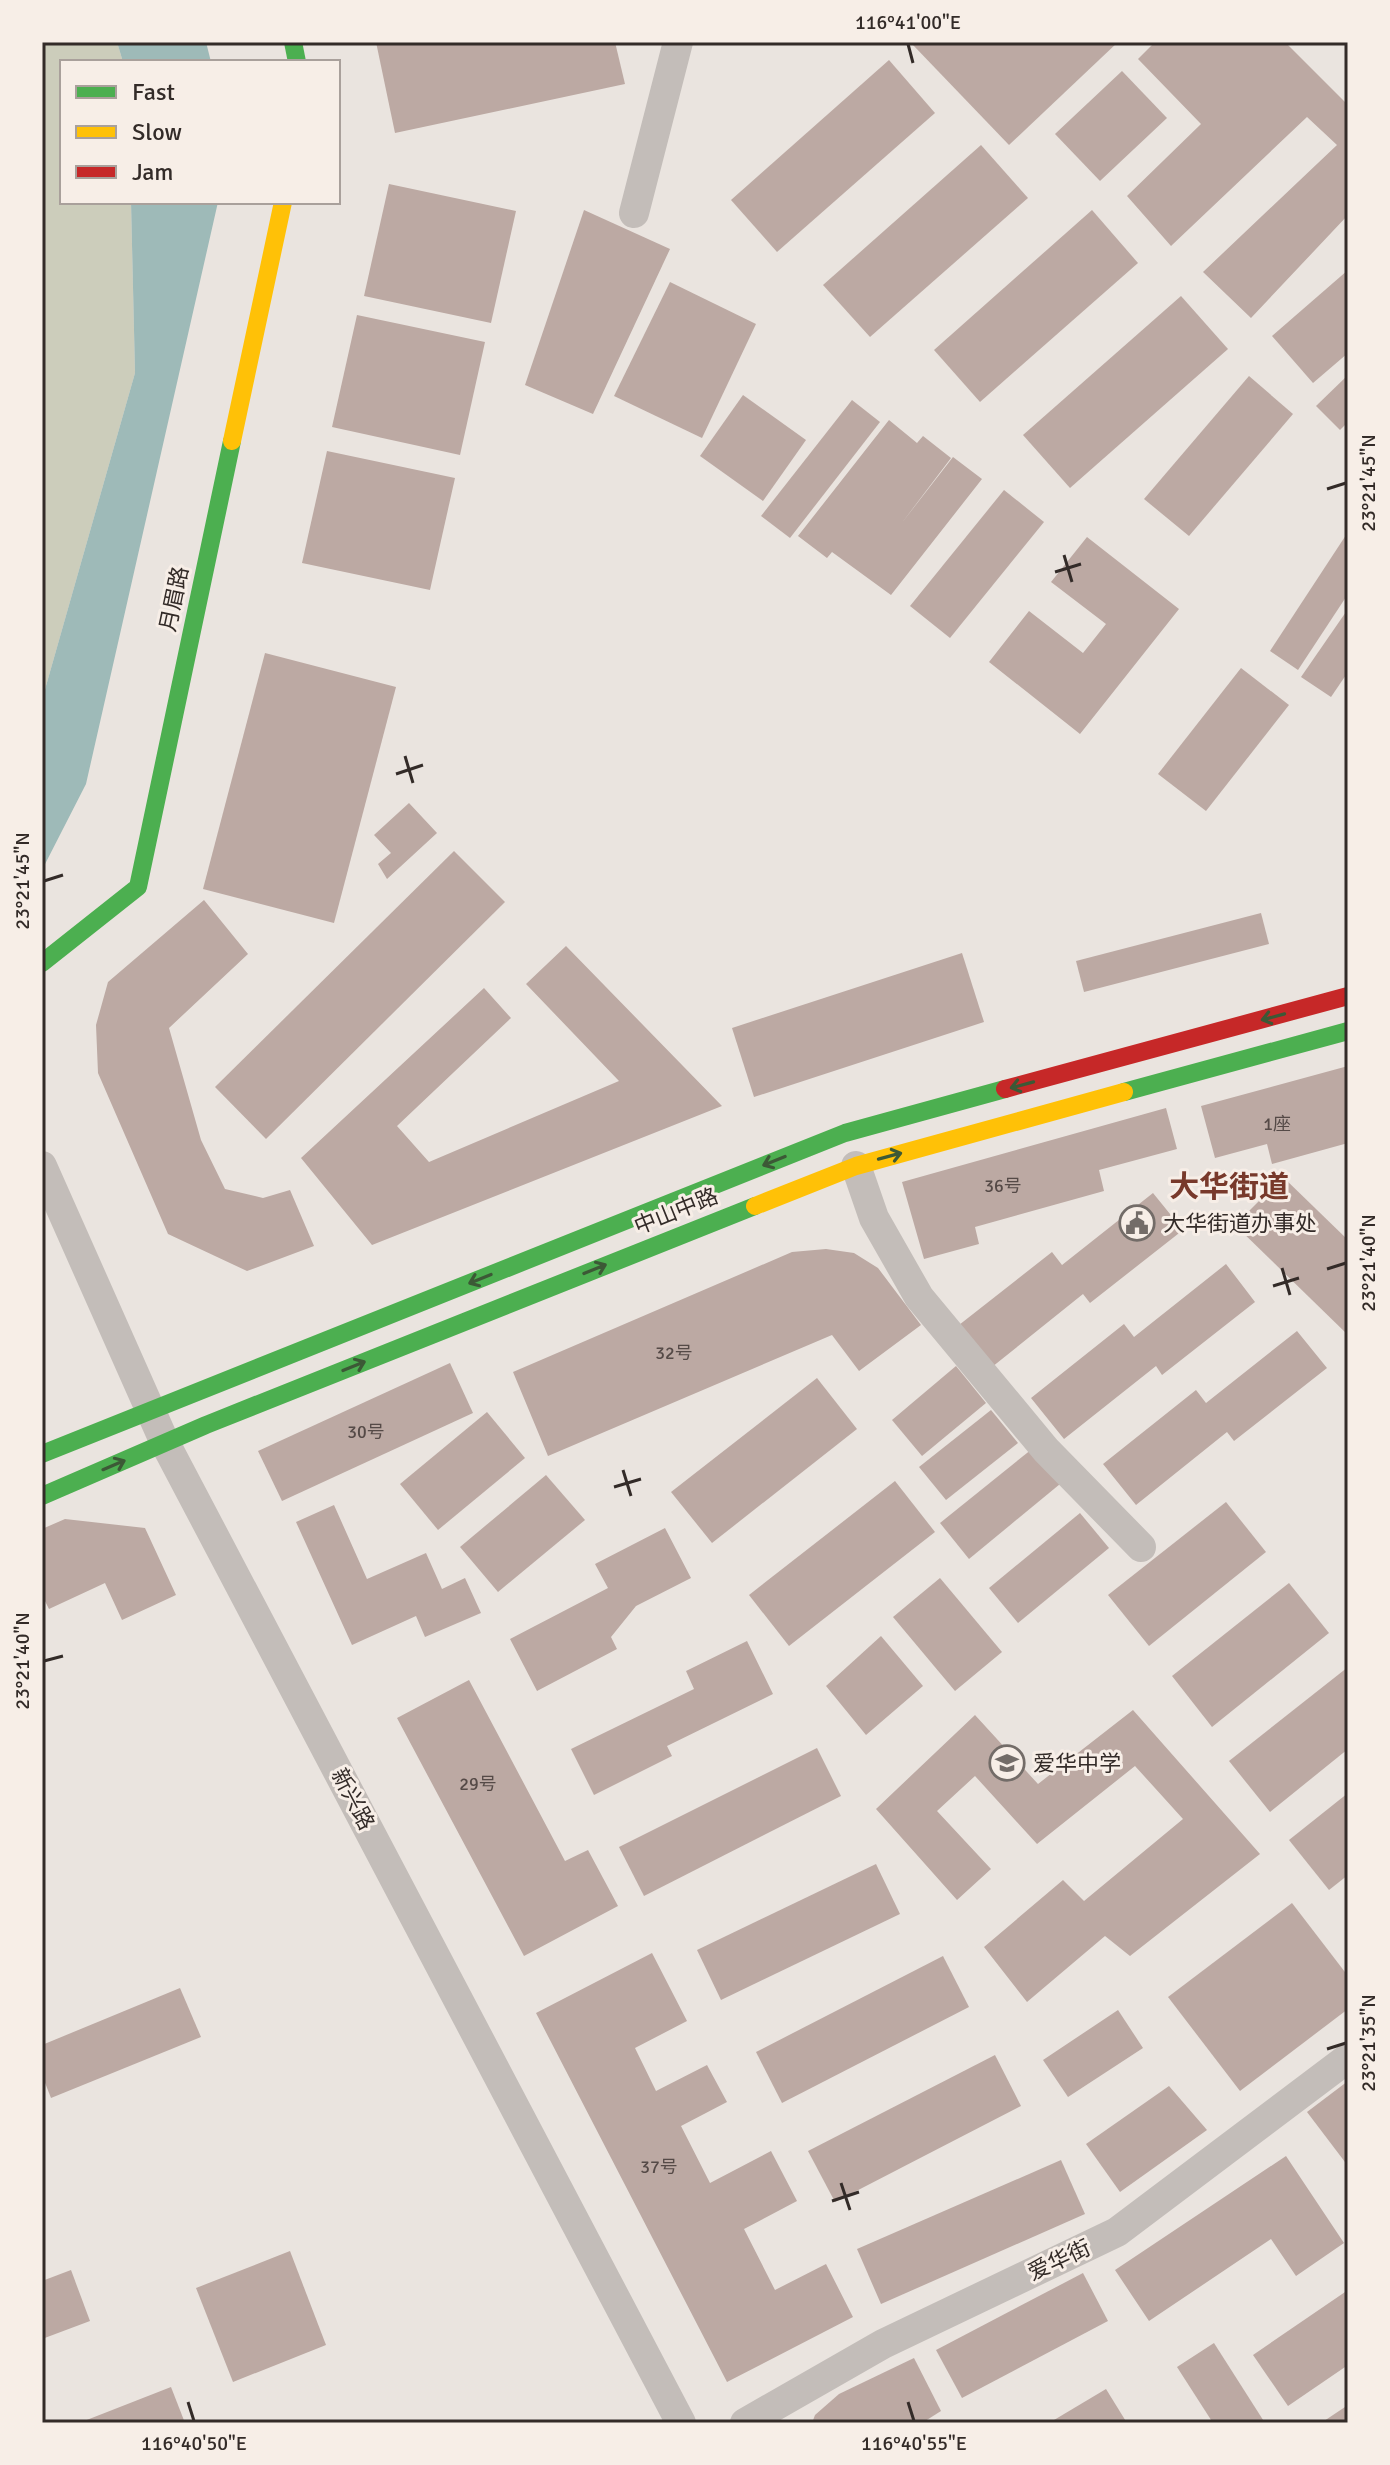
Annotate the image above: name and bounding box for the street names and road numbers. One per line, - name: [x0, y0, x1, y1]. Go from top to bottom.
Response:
- street label: 月眉路: [154, 564, 194, 634]
- street label: 中山中路: [630, 1182, 722, 1240]
- street label: 新兴路: [326, 1764, 380, 1834]
- street label: 爱华街: [1023, 2234, 1095, 2286]

